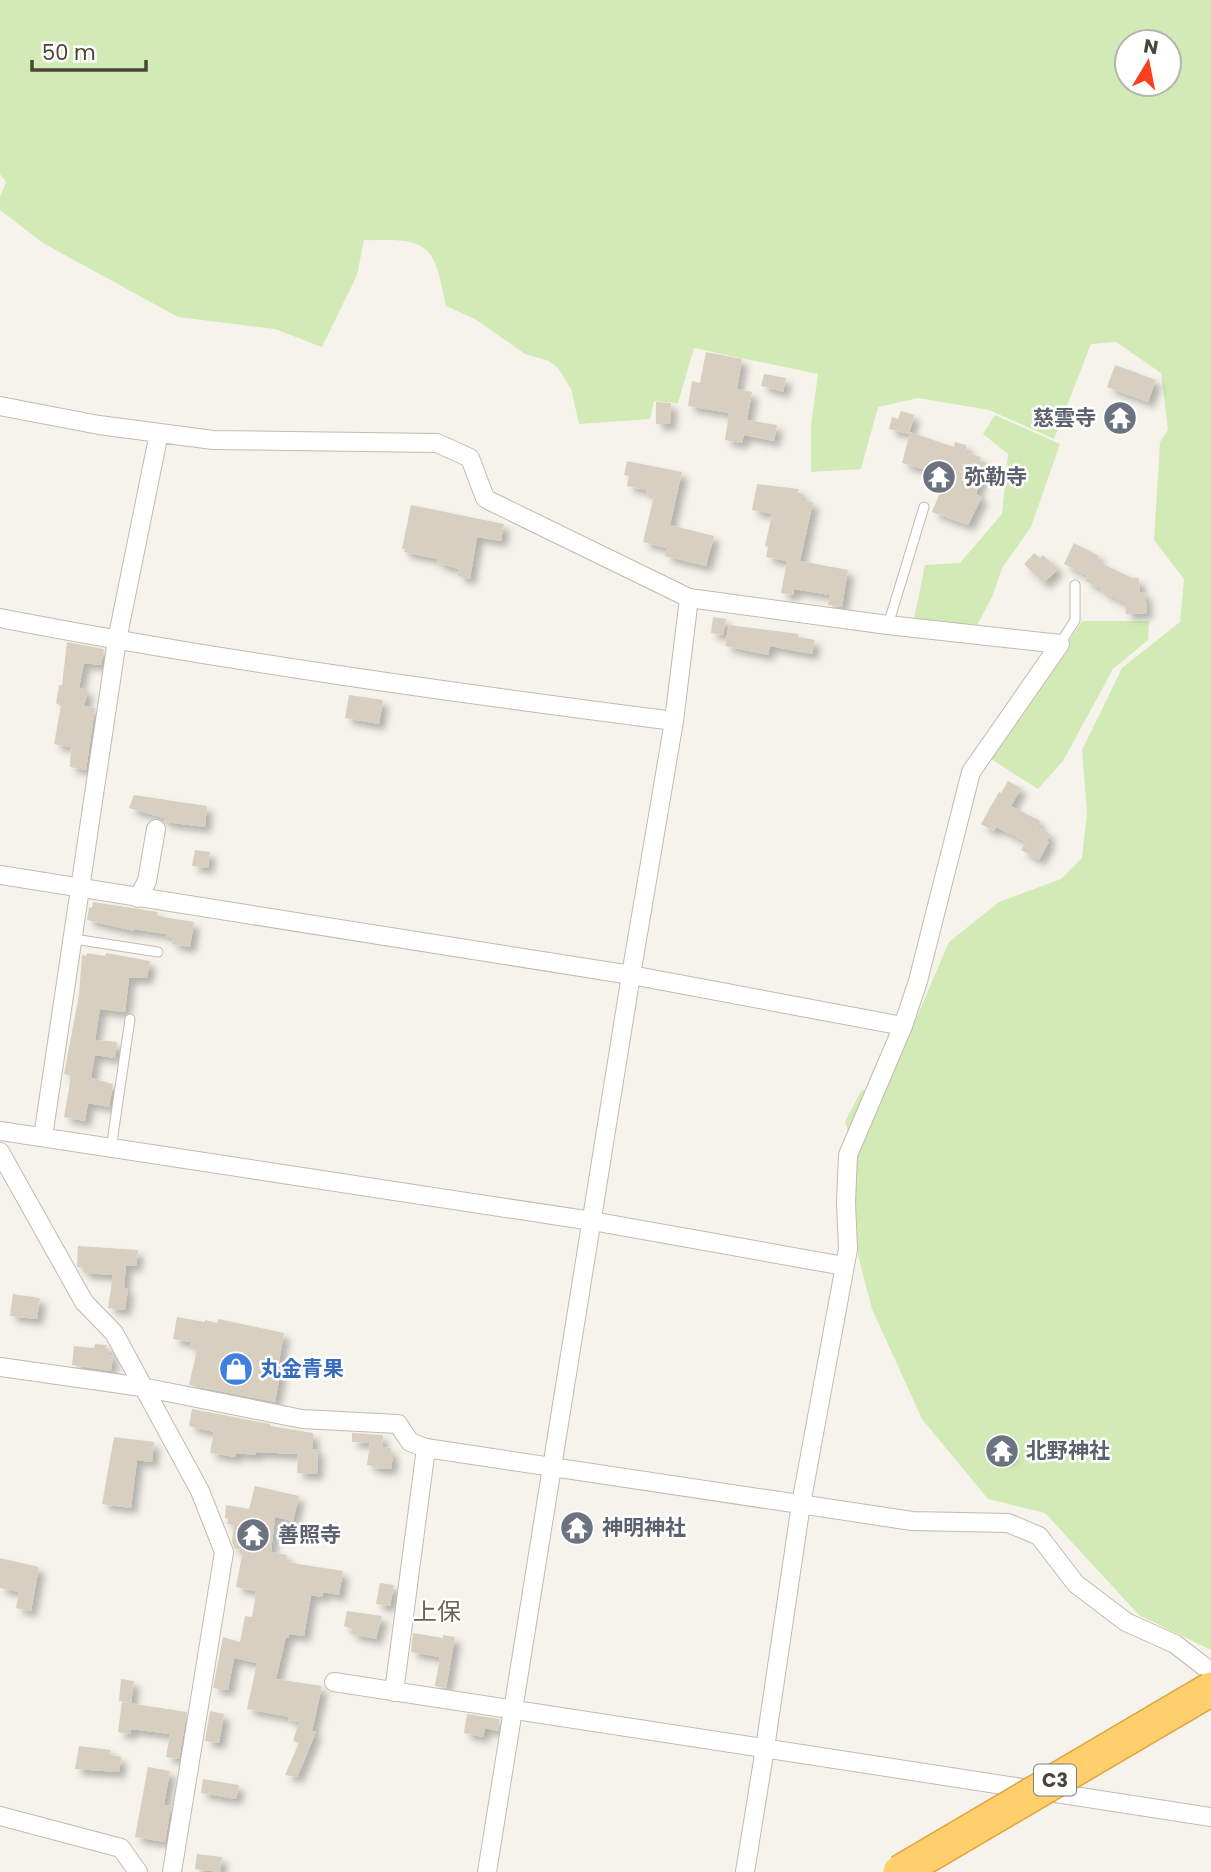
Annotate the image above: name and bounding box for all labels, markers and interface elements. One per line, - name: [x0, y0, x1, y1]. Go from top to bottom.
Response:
- scale bar: [32, 28, 145, 72]
- north arrow: [1113, 28, 1183, 98]
- text: N: [1141, 32, 1160, 61]
- text: 50 m: [42, 38, 96, 67]
- temple icon: 慈雲寺: [1101, 399, 1139, 437]
- place label: 慈雲寺: [1033, 403, 1096, 432]
- temple icon: 弥勒寺: [920, 458, 958, 496]
- place label: 弥勒寺: [964, 462, 1027, 491]
- shop icon: 丸金青果: [217, 1350, 255, 1388]
- place label: 丸金青果: [260, 1354, 344, 1383]
- temple icon: 北野神社: [983, 1432, 1021, 1470]
- place label: 北野神社: [1026, 1436, 1110, 1465]
- temple icon: 神明神社: [558, 1509, 596, 1547]
- place label: 神明神社: [602, 1513, 686, 1542]
- temple icon: 善照寺: [234, 1516, 272, 1554]
- place label: 善照寺: [278, 1520, 341, 1549]
- district label: 上保: [413, 1595, 461, 1628]
- road number: C3: [1034, 1764, 1076, 1796]

